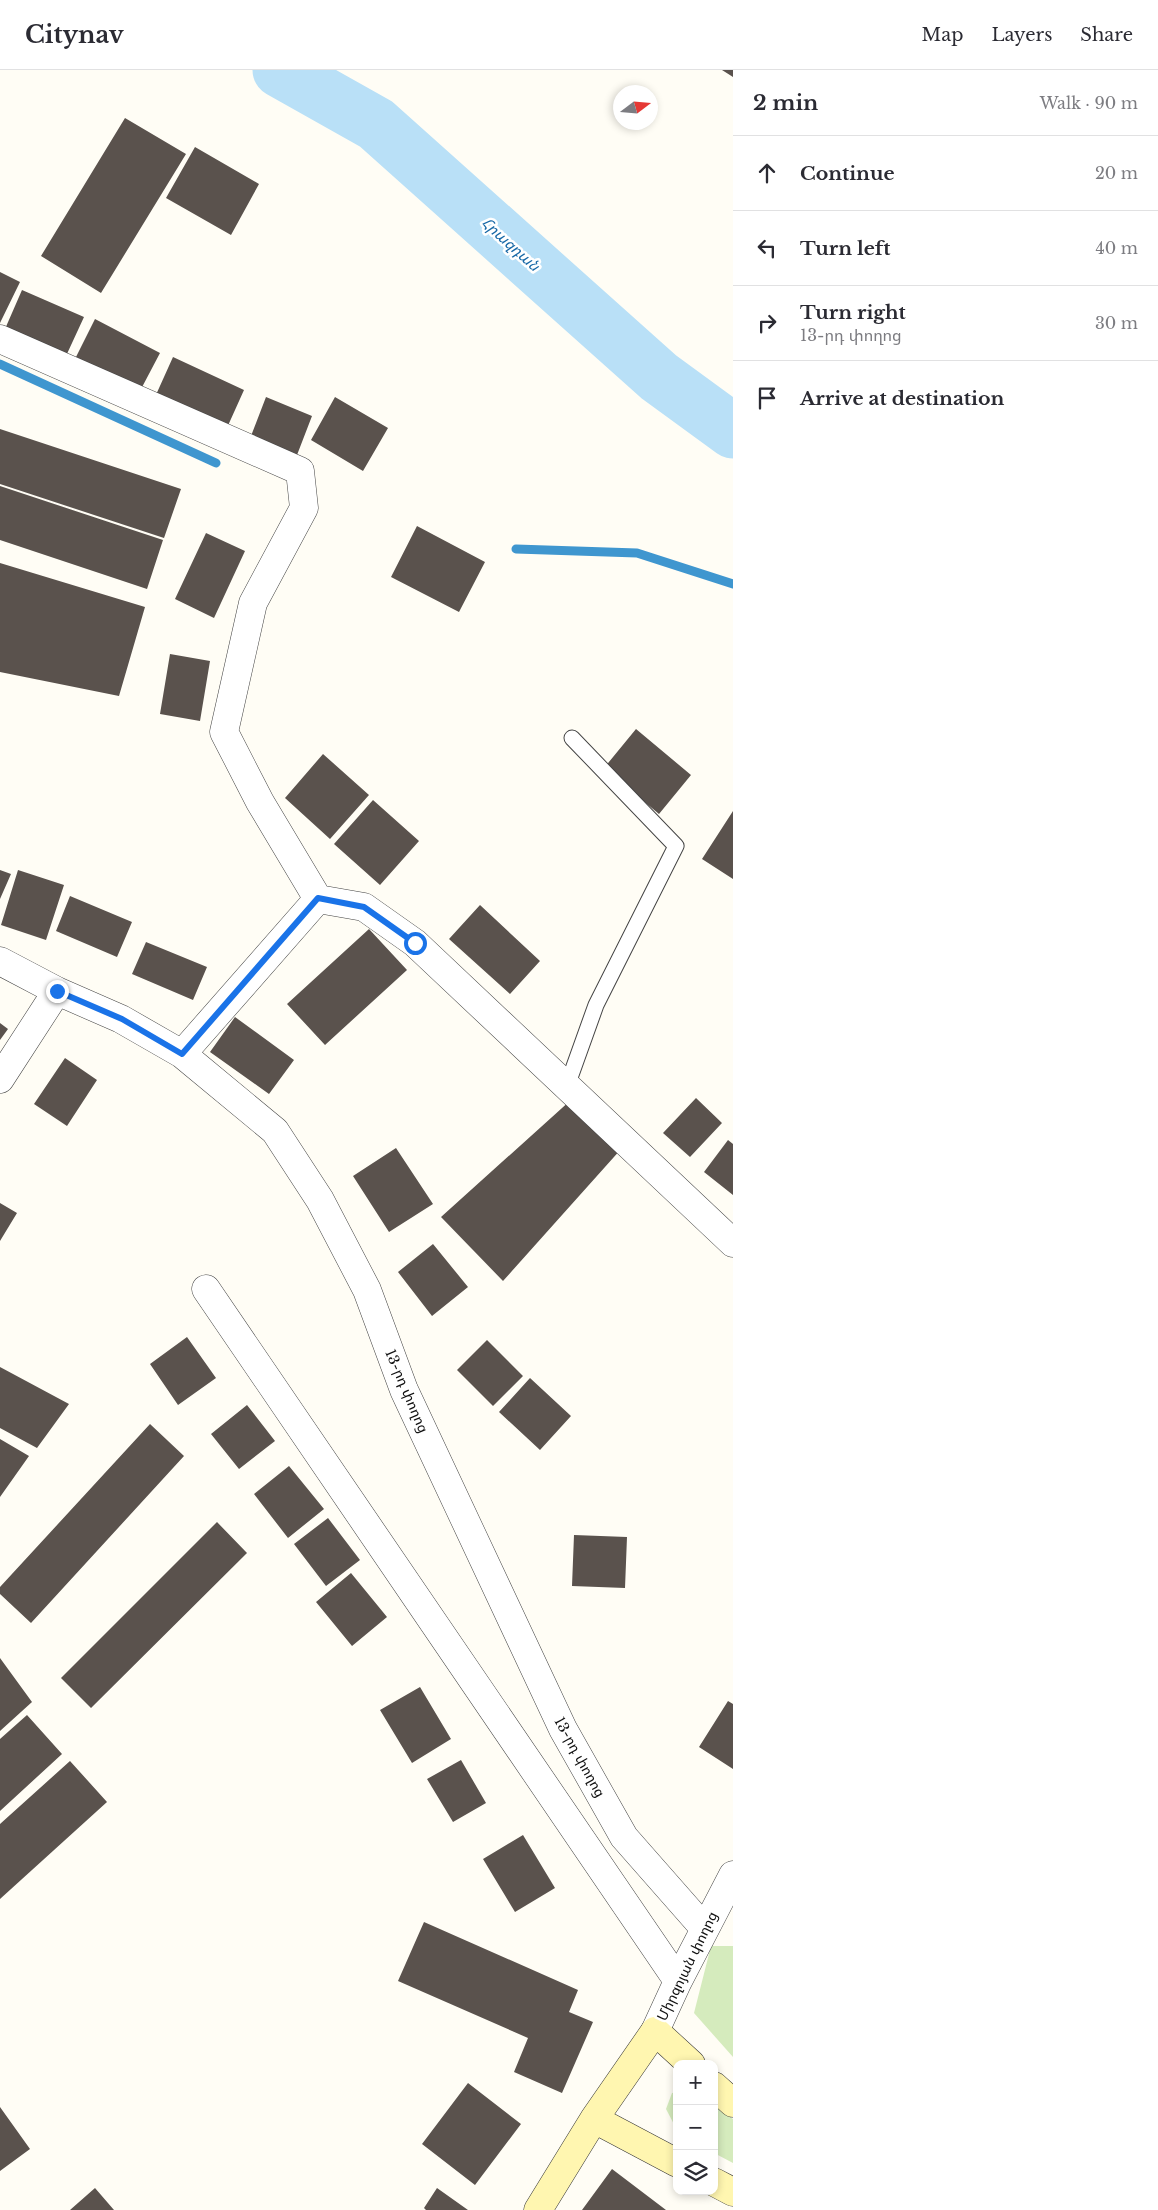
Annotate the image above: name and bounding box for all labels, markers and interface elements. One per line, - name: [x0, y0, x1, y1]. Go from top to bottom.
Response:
- text: Citynav: [25, 20, 124, 49]
- text: Map: [922, 24, 963, 46]
- text: Layers: [991, 24, 1052, 46]
- text: Share: [1080, 24, 1133, 46]
- north arrow: [613, 85, 658, 130]
- text: 2 min: [753, 90, 818, 116]
- text: Walk · 90 m: [1040, 93, 1138, 113]
- icon: ahead: [753, 159, 781, 187]
- text: Continue: [800, 162, 895, 185]
- text: 20 m: [1095, 163, 1138, 183]
- water label: Հրազդան: [478, 213, 545, 276]
- icon: left: [753, 234, 781, 262]
- text: Turn left: [800, 237, 891, 260]
- text: 40 m: [1095, 238, 1138, 258]
- text: Turn right: [800, 301, 906, 324]
- icon: right: [753, 309, 781, 337]
- text: 30 m: [1095, 313, 1138, 333]
- text: 13-րդ փողոց: [800, 325, 902, 345]
- icon: arrive: [753, 384, 781, 412]
- text: Arrive at destination: [800, 387, 1004, 410]
- route start: [404, 932, 427, 955]
- route end: [46, 980, 69, 1003]
- street label: 13-րդ փողոց: [381, 1347, 433, 1435]
- street label: 13-րդ փողոց: [551, 1714, 609, 1800]
- street label: Միրզոյան փողոց: [653, 1908, 721, 2024]
- map controls: [673, 2060, 718, 2195]
- button: +: [673, 2060, 718, 2105]
- button: −: [673, 2105, 718, 2150]
- button: layers: [673, 2150, 718, 2195]

